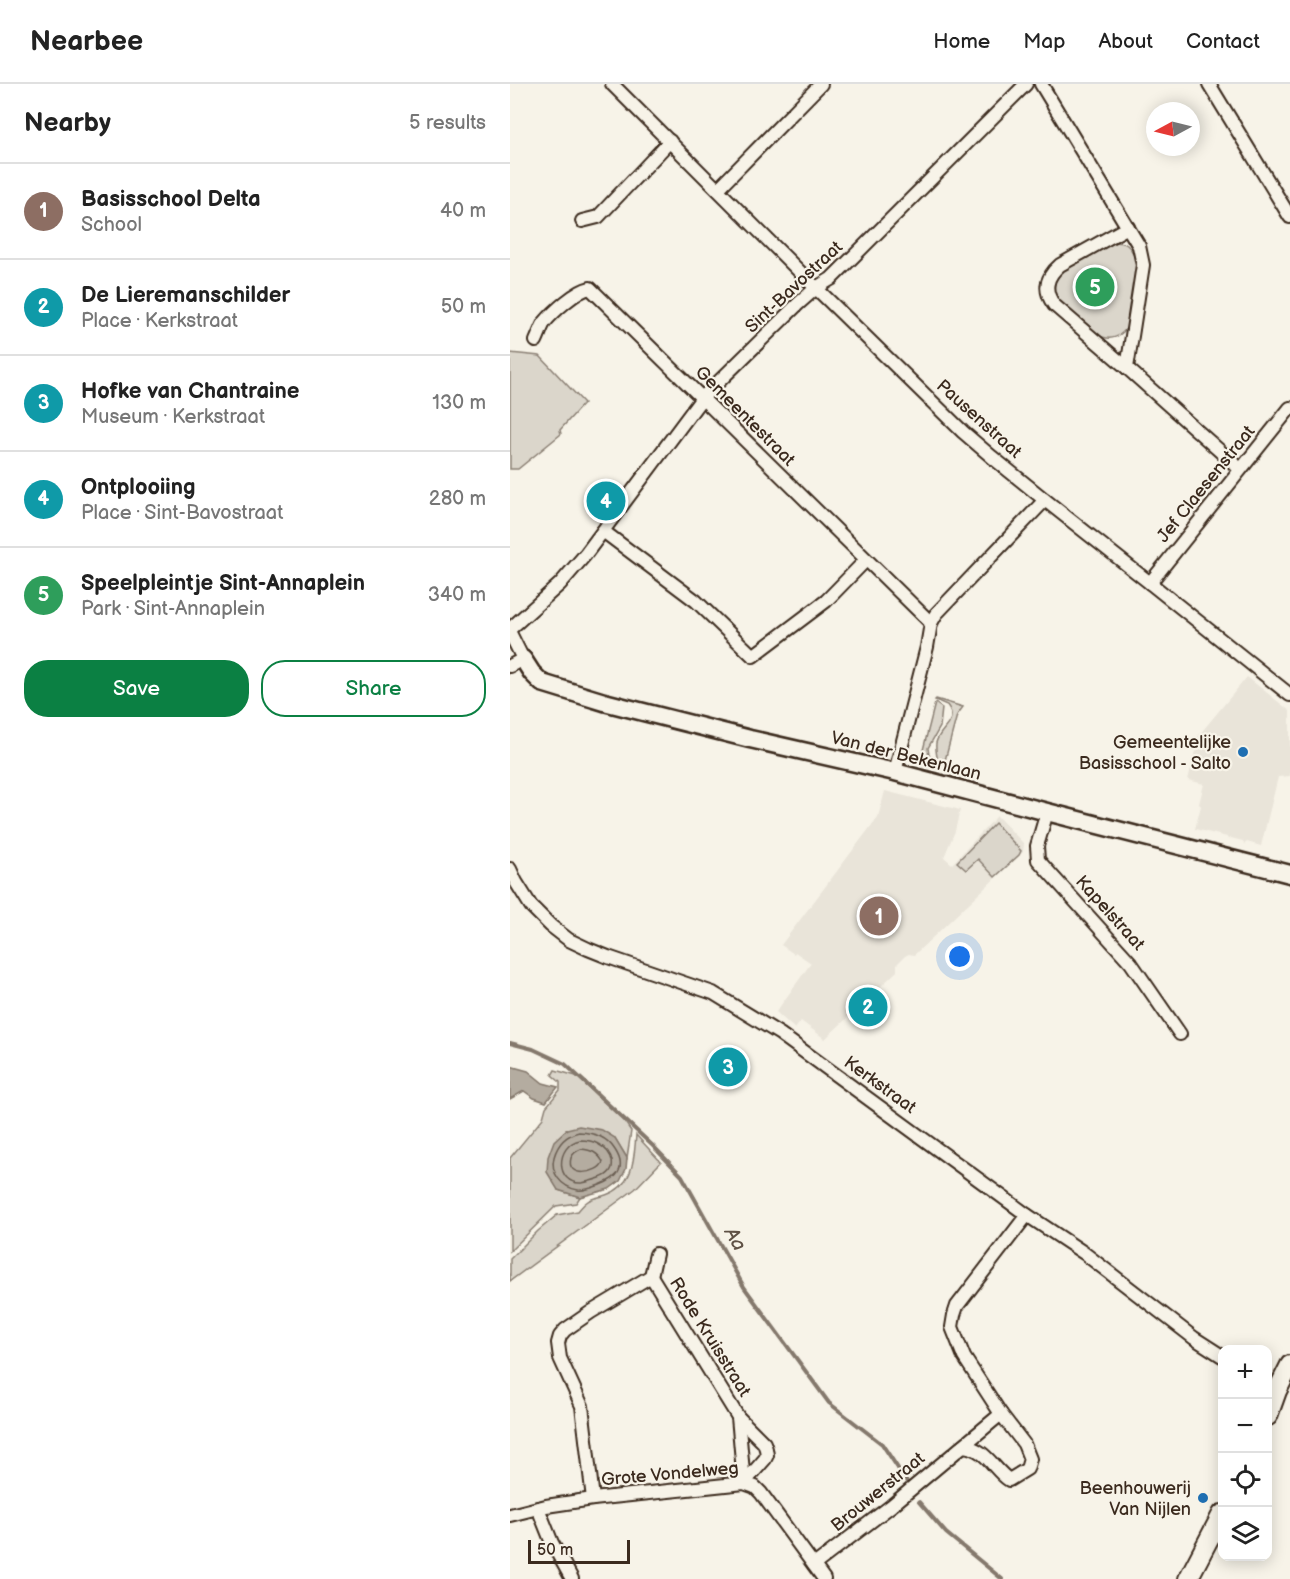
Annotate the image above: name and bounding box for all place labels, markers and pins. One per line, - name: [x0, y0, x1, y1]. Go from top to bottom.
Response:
- pin: 5: [1076, 264, 1114, 310]
- pin: 4: [586, 478, 626, 524]
- place label: Gemeentelijke Basisschool - Salto: [1079, 732, 1231, 774]
- marker: Gemeentelijke Basisschool - Salto: [1236, 745, 1250, 759]
- pin: 1: [860, 894, 898, 938]
- pin: 2: [848, 984, 888, 1030]
- pin: 3: [708, 1044, 748, 1090]
- place label: Beenhouwerij Van Nijlen: [1080, 1478, 1191, 1520]
- marker: Beenhouwerij Van Nijlen: [1196, 1491, 1210, 1505]

